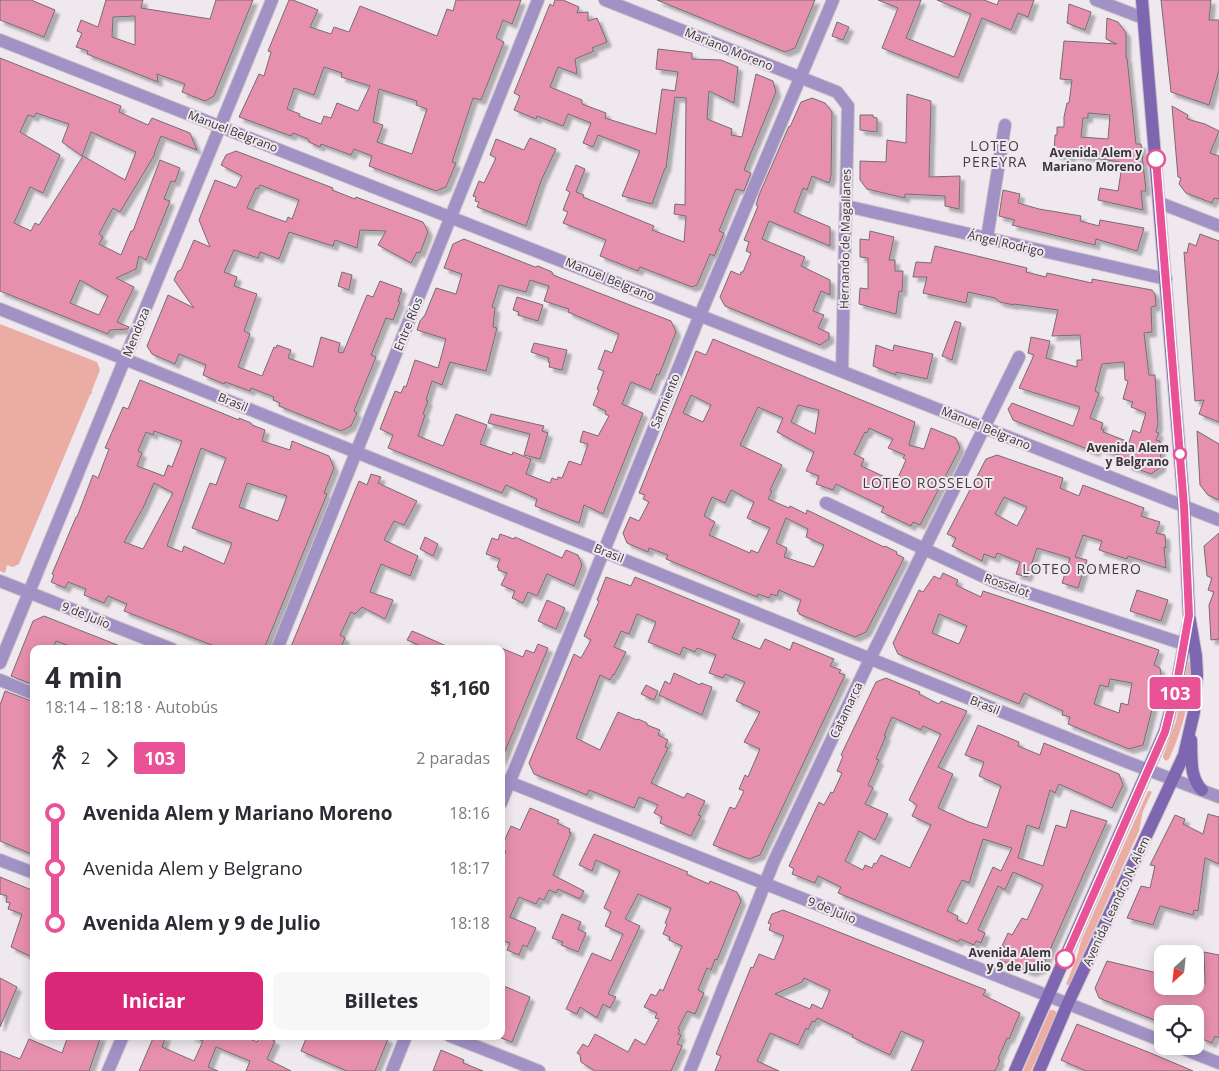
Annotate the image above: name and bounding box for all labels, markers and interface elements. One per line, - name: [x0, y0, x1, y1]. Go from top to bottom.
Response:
- street label: Mariano Moreno: [682, 24, 776, 74]
- street label: Manuel Belgrano: [185, 106, 281, 156]
- district label: LOTEO PEREYRA: [963, 136, 1027, 171]
- place label: Avenida Alem y Mariano Moreno: [1042, 144, 1142, 175]
- marker: Avenida Alem y Mariano Moreno: [1146, 149, 1166, 169]
- street label: Hernando de Magallanes: [835, 169, 855, 309]
- street label: Ángel Rodrigo: [966, 226, 1046, 260]
- street label: Manuel Belgrano: [563, 253, 657, 305]
- street label: Entre Ríos: [390, 294, 427, 353]
- street label: Mendoza: [118, 305, 154, 359]
- street label: Sarmiento: [646, 371, 684, 431]
- street label: Brasil: [215, 388, 251, 416]
- street label: Manuel Belgrano: [939, 402, 1033, 454]
- place label: Avenida Alem y Belgrano: [1086, 439, 1169, 470]
- marker: Avenida Alem y Belgrano: [1173, 447, 1187, 461]
- district label: LOTEO ROSSELOT: [863, 473, 993, 492]
- street label: Brasil: [591, 539, 627, 567]
- district label: LOTEO ROMERO: [1022, 559, 1142, 578]
- street label: Rosselot: [982, 569, 1032, 601]
- street label: 9 de Julio: [59, 598, 113, 632]
- text: 4 min: [45, 658, 123, 696]
- text: $1,160: [430, 675, 490, 701]
- line badge: 103: [1146, 677, 1204, 709]
- street label: Catamarca: [826, 679, 866, 741]
- text: 103: [1160, 681, 1190, 705]
- street label: Brasil: [967, 691, 1003, 719]
- text: 18:14 – 18:18 · Autobús: [45, 696, 218, 718]
- icon: walk: [45, 744, 73, 772]
- icon: forward: [98, 744, 126, 772]
- text: 103: [144, 746, 175, 770]
- text: 2: [81, 747, 90, 769]
- text: 2 paradas: [416, 747, 490, 769]
- text: Avenida Alem y Mariano Moreno: [83, 800, 393, 826]
- text: 18:16: [449, 802, 490, 824]
- street label: Avenida Leandro N. Alem: [1078, 833, 1154, 969]
- text: Avenida Alem y Belgrano: [83, 855, 303, 881]
- text: 18:17: [449, 857, 490, 879]
- street label: 9 de Julio: [805, 893, 859, 927]
- text: Avenida Alem y 9 de Julio: [83, 910, 320, 936]
- text: 18:18: [449, 912, 490, 934]
- place label: Avenida Alem y 9 de Julio: [968, 944, 1051, 975]
- north arrow: [1154, 945, 1204, 995]
- map controls: [1154, 945, 1204, 1055]
- marker: Avenida Alem y 9 de Julio: [1055, 949, 1075, 969]
- button: Iniciar: [45, 972, 263, 1030]
- button: Billetes: [273, 972, 490, 1030]
- button: locate: [1154, 1005, 1204, 1055]

